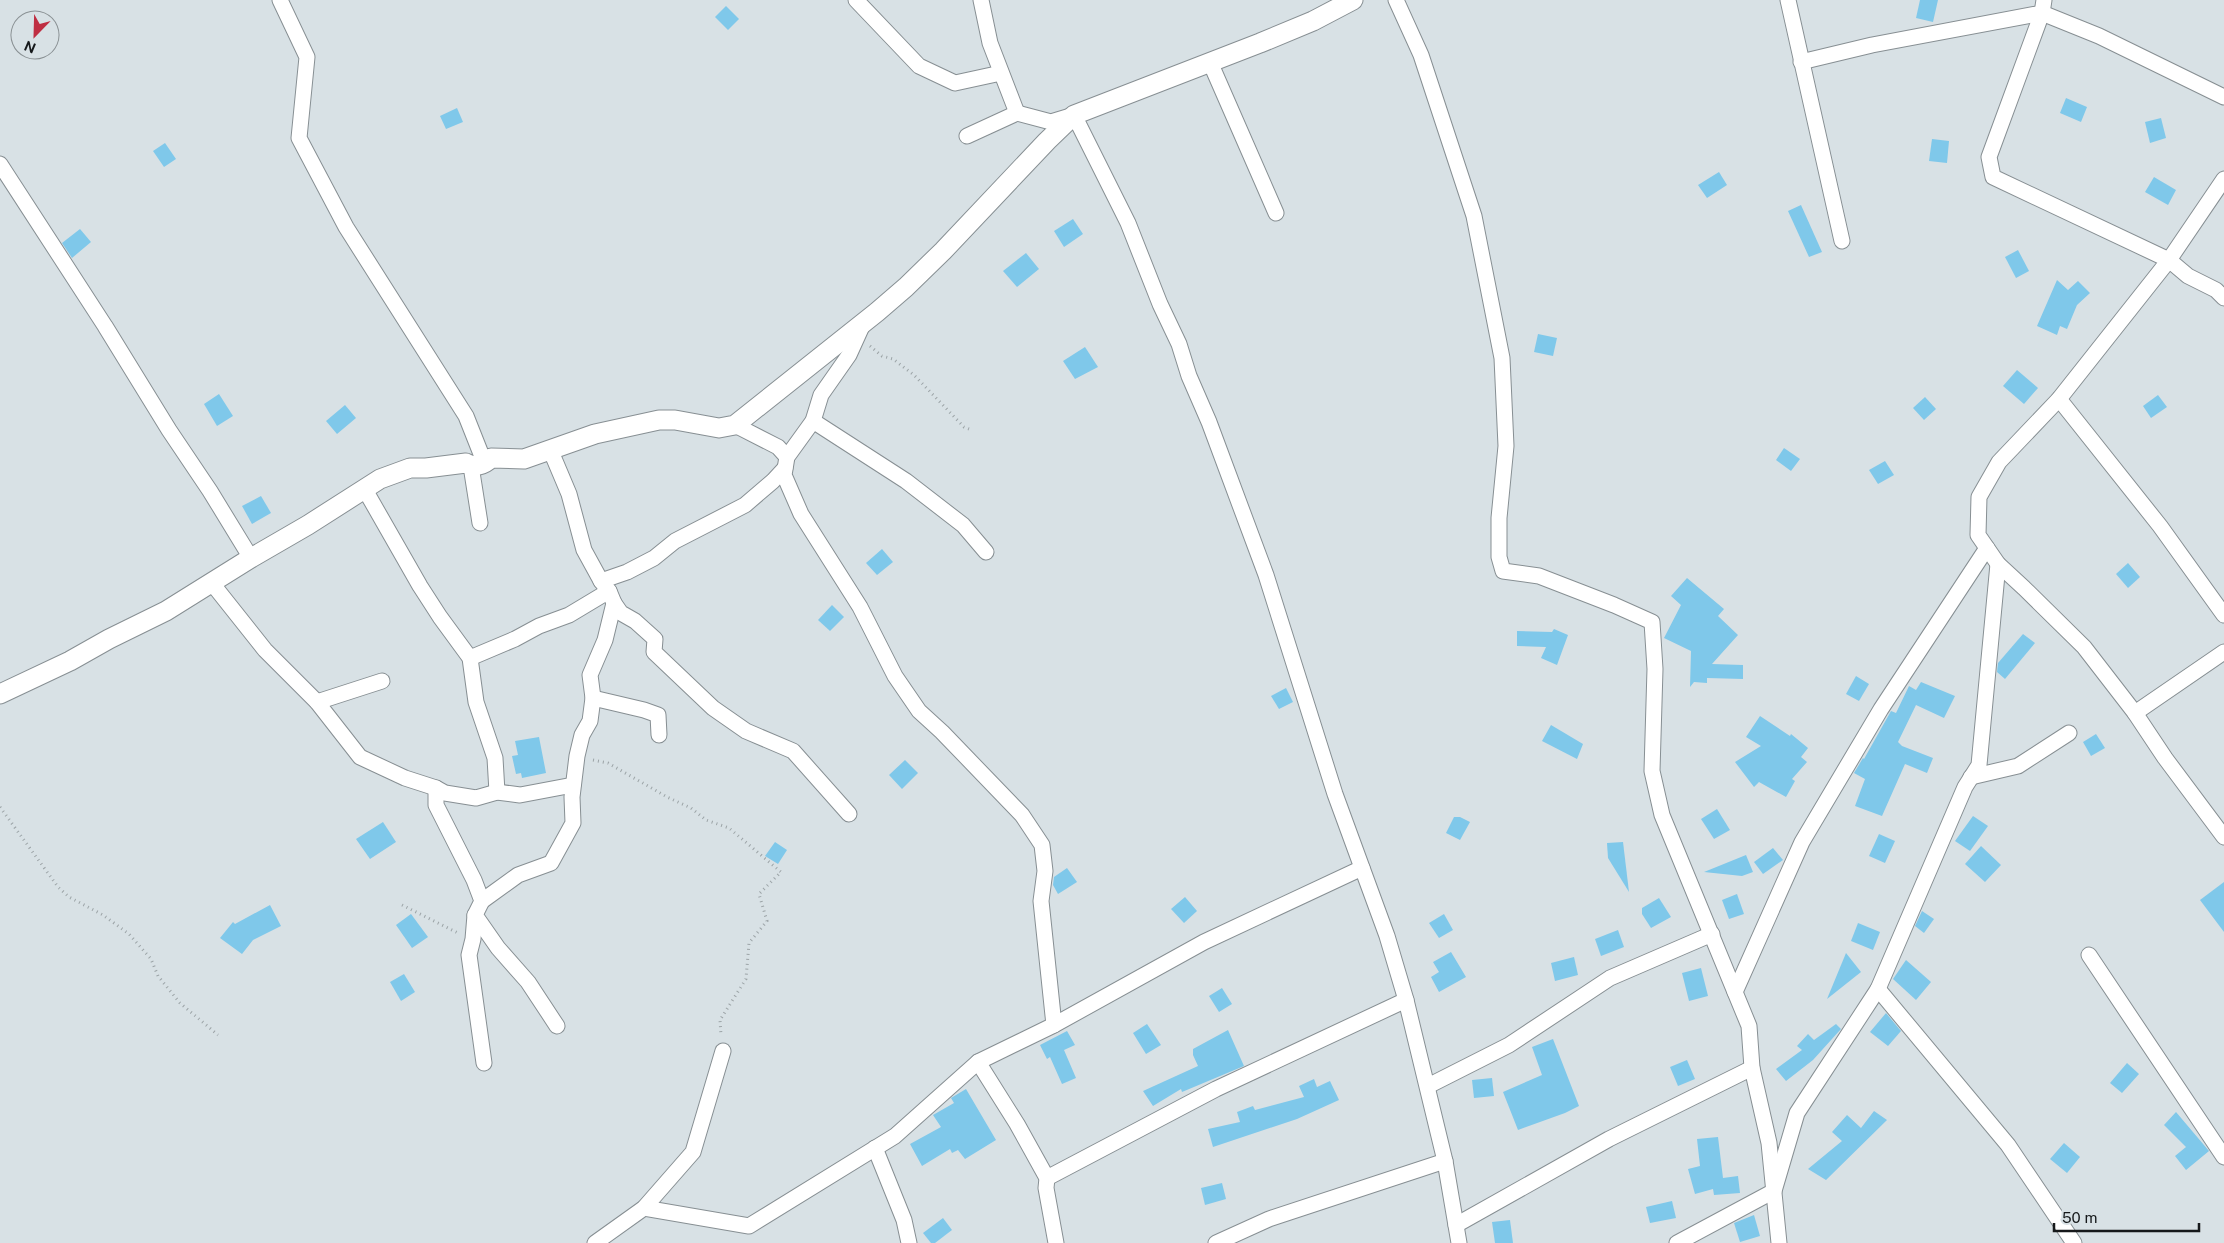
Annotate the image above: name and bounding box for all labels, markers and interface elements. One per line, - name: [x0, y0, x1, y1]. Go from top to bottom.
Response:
- north arrow: [10, 10, 60, 60]
- text: N: [22, 37, 38, 56]
- scale bar: [2054, 1200, 2199, 1232]
- text: 50 m: [2062, 1209, 2097, 1226]

